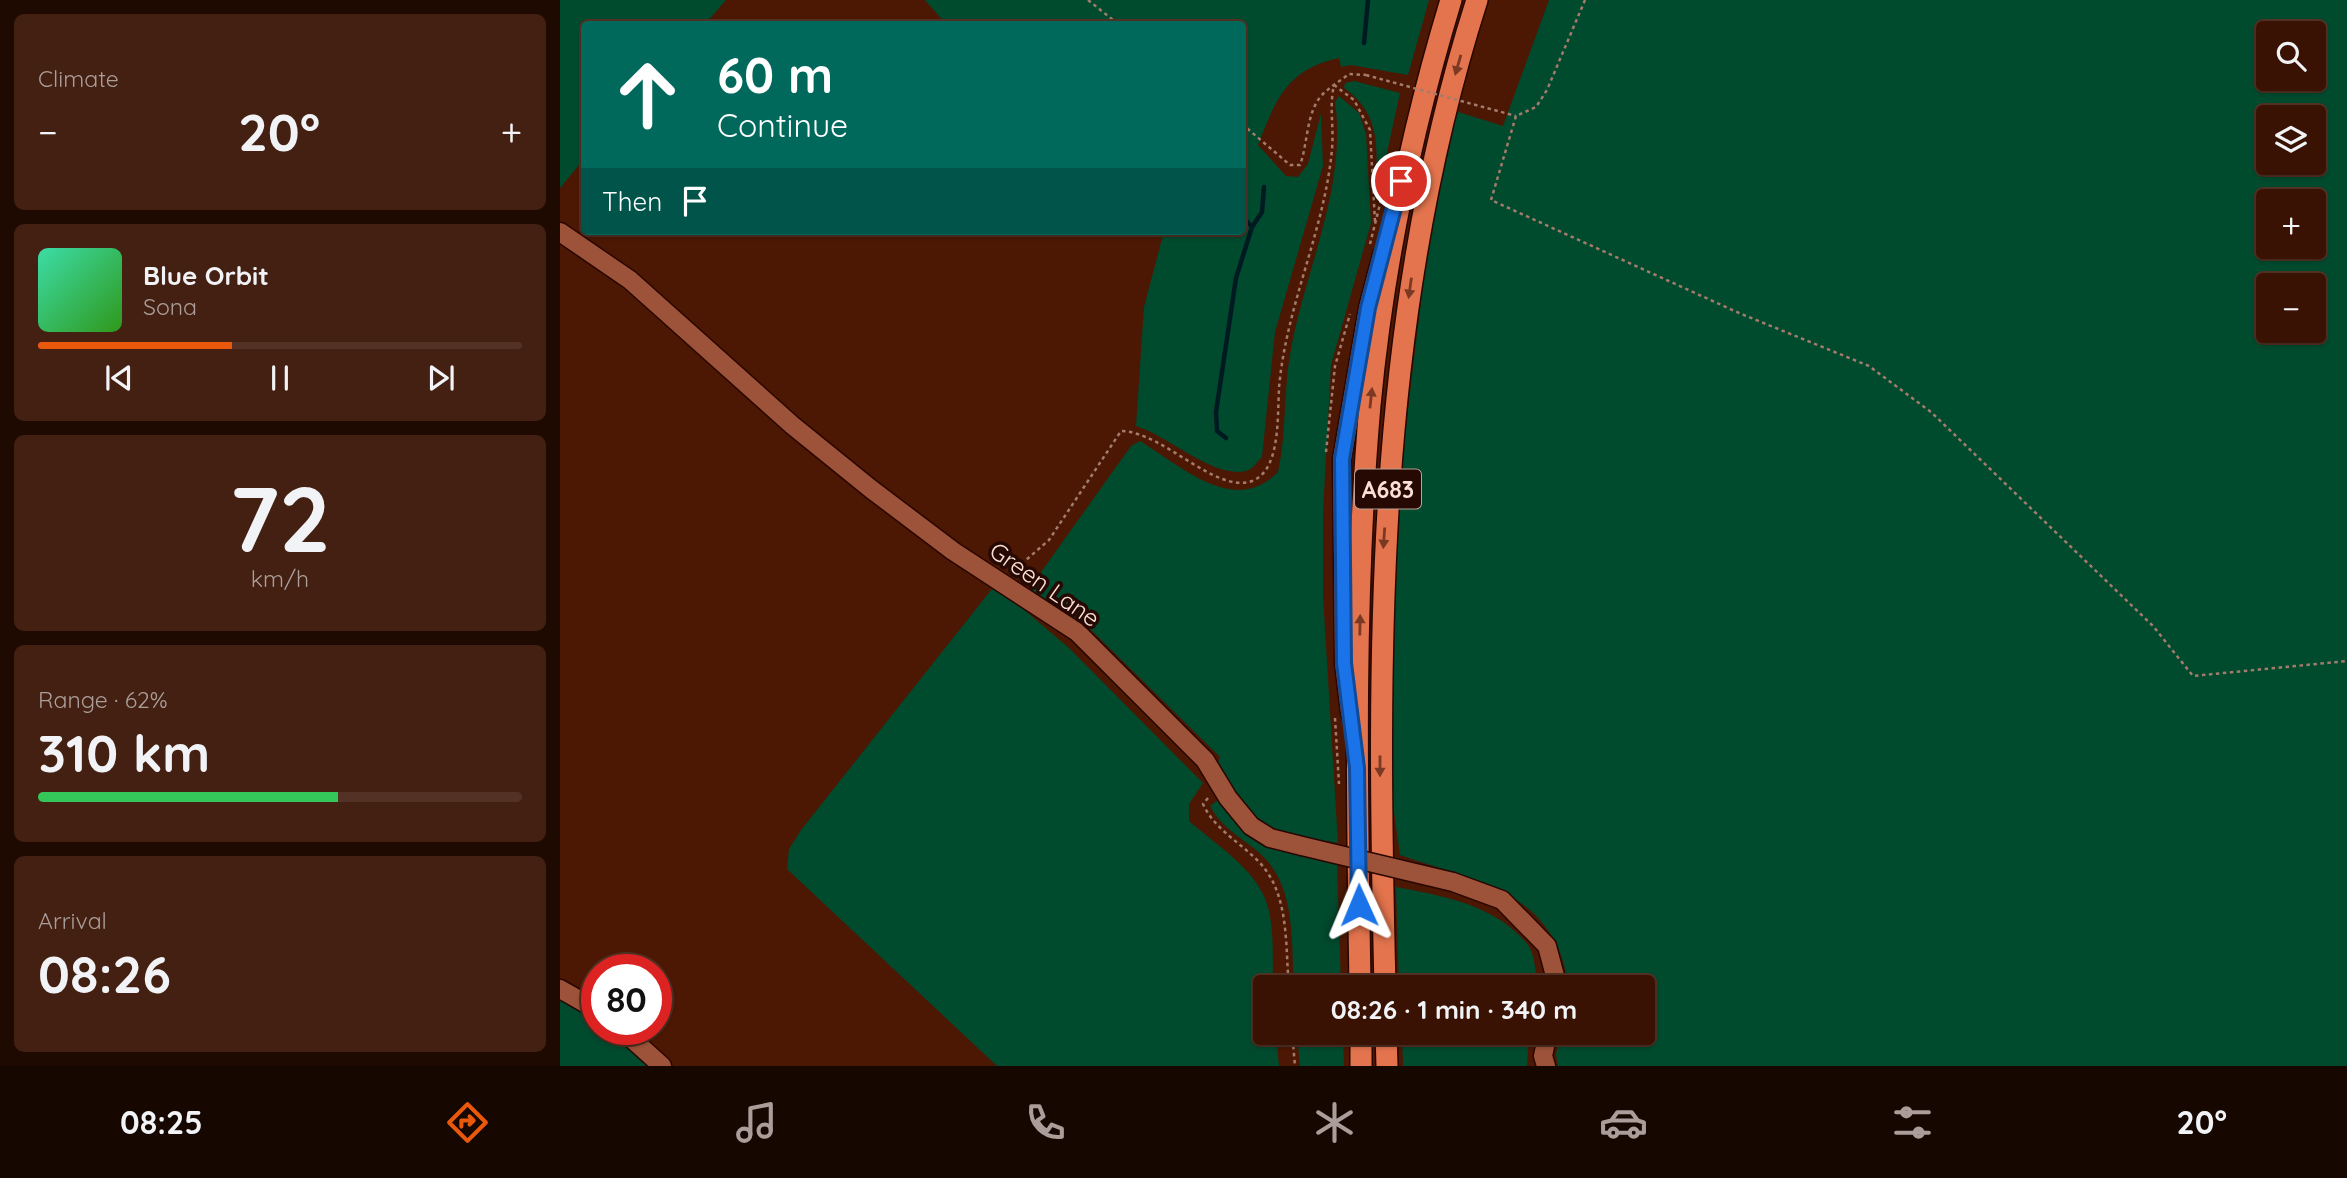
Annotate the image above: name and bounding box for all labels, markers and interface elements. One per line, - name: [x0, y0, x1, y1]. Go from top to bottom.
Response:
- map controls: [2256, 21, 2326, 343]
- button: search: [2256, 21, 2326, 91]
- text: 60 m: [717, 44, 833, 105]
- icon: ahead: [602, 49, 693, 140]
- one-way arrow: [1452, 55, 1462, 76]
- text: Climate: [38, 64, 119, 93]
- text: 20°: [238, 99, 320, 164]
- text: Continue: [717, 105, 848, 145]
- button: layers: [2256, 105, 2326, 175]
- text: −: [38, 108, 58, 156]
- text: +: [501, 108, 522, 156]
- pin: [1371, 151, 1431, 211]
- icon: arrive: [1382, 162, 1420, 200]
- icon: arrive: [676, 182, 714, 220]
- text: Then: [602, 185, 662, 218]
- button: +: [2256, 189, 2326, 259]
- text: Blue Orbit: [143, 259, 269, 292]
- button: −: [2256, 273, 2326, 343]
- one-way arrow: [1405, 277, 1416, 299]
- text: Sona: [143, 292, 197, 321]
- icon: previous: [100, 359, 138, 397]
- icon: pause: [261, 359, 299, 397]
- icon: next: [422, 359, 460, 397]
- one-way arrow: [1366, 386, 1377, 408]
- text: 72: [229, 461, 331, 575]
- road number: A683: [1355, 470, 1421, 509]
- one-way arrow: [1378, 527, 1389, 549]
- street label: Green Lane: [984, 535, 1106, 633]
- text: km/h: [251, 564, 309, 593]
- one-way arrow: [1354, 614, 1365, 636]
- text: Range · 62%: [38, 685, 168, 714]
- text: 310 km: [38, 720, 210, 785]
- one-way arrow: [1374, 755, 1385, 777]
- position arrow: [1322, 868, 1396, 942]
- text: Arrival: [38, 906, 107, 935]
- text: 08:26: [38, 941, 171, 1006]
- speed limit sign: 80: [581, 954, 672, 1045]
- text: 08:26 · 1 min · 340 m: [1331, 993, 1577, 1026]
- icon: directions: [443, 1098, 492, 1147]
- icon: music: [732, 1098, 781, 1147]
- icon: phone: [1021, 1098, 1070, 1147]
- icon: climate: [1310, 1098, 1359, 1147]
- icon: car: [1599, 1098, 1648, 1147]
- icon: filters: [1888, 1098, 1937, 1147]
- text: 08:25: [120, 1102, 203, 1142]
- text: 20°: [2177, 1102, 2227, 1142]

